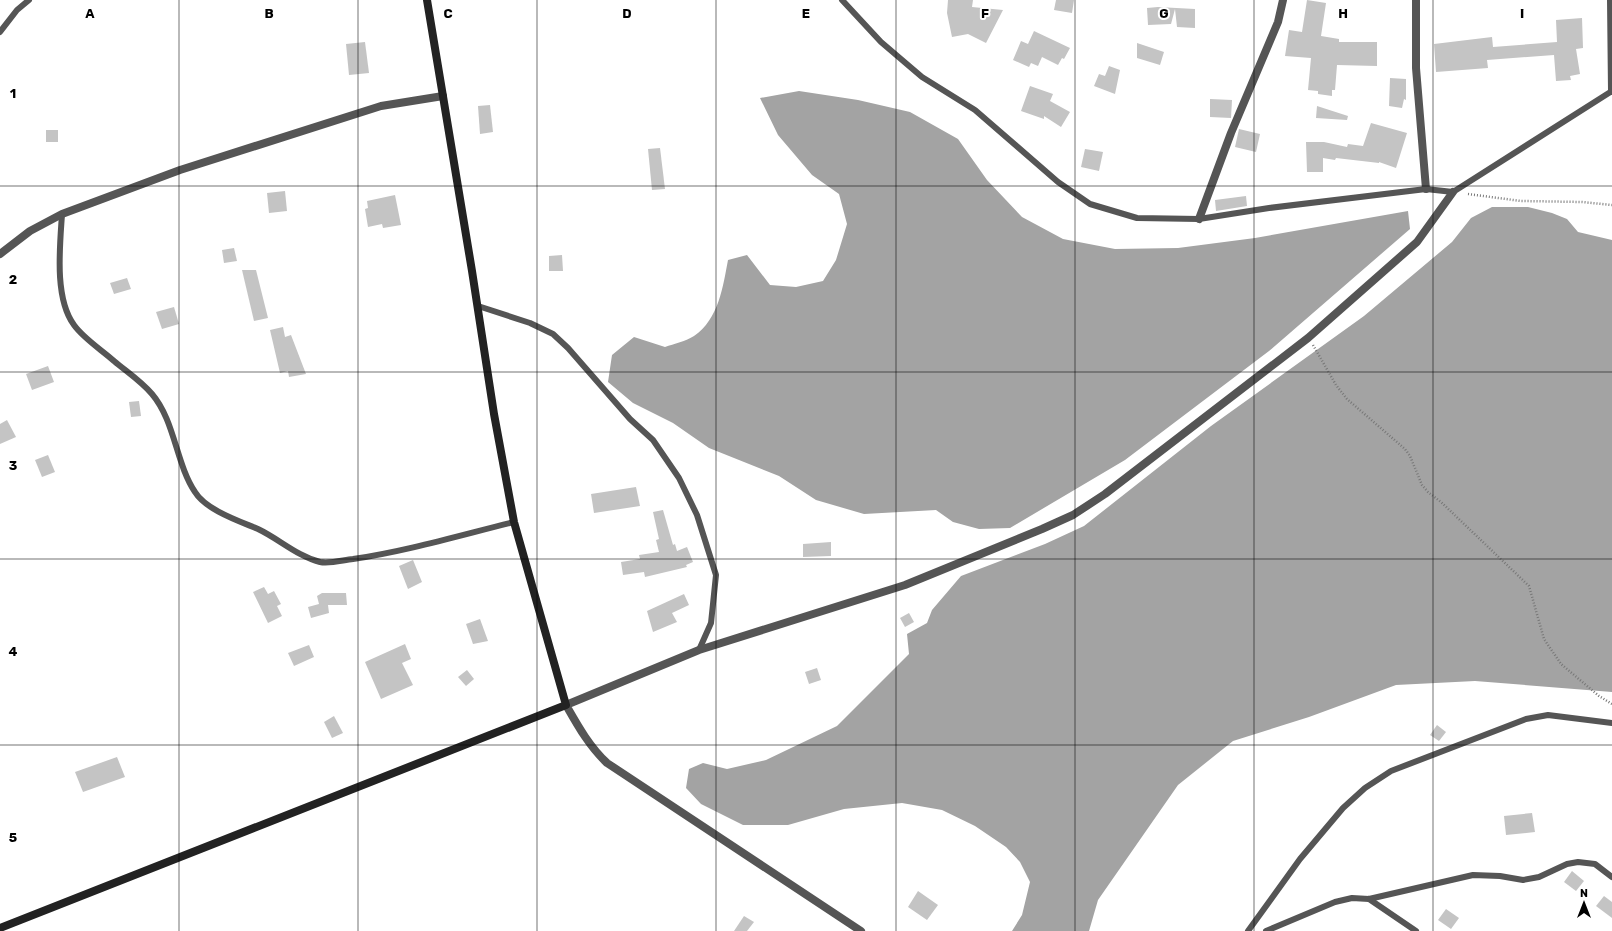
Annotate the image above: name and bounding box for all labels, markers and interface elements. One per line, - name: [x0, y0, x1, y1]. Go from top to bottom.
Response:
- text: A: [85, 6, 95, 21]
- text: B: [264, 6, 274, 21]
- text: C: [443, 6, 453, 21]
- text: D: [622, 6, 632, 21]
- text: E: [802, 6, 810, 21]
- text: F: [981, 6, 989, 21]
- text: G: [1159, 6, 1169, 21]
- text: H: [1338, 6, 1348, 21]
- text: I: [1520, 6, 1524, 21]
- text: 1: [10, 86, 16, 101]
- text: 2: [9, 272, 17, 287]
- text: 3: [9, 458, 18, 473]
- text: 4: [9, 644, 18, 659]
- text: 5: [9, 830, 17, 845]
- north arrow: [1564, 883, 1604, 923]
- text: N: [1580, 887, 1588, 900]

